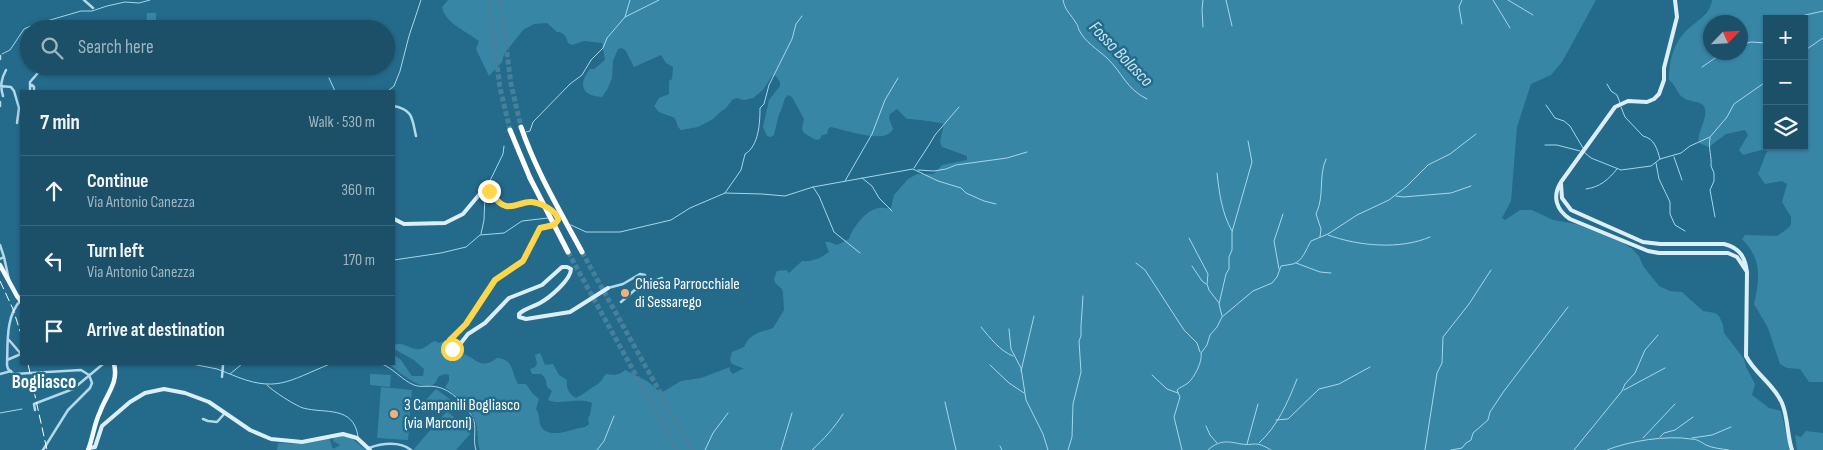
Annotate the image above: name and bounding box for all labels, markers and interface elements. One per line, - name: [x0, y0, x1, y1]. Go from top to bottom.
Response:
- north arrow: [1703, 15, 1748, 60]
- map controls: [1763, 15, 1808, 150]
- button: +: [1763, 15, 1808, 60]
- water label: Fosso Bolasco: [1085, 17, 1158, 92]
- search box: [20, 20, 395, 75]
- icon: search: [38, 34, 66, 62]
- text: Search here: [78, 36, 154, 59]
- button: −: [1763, 60, 1808, 105]
- button: layers: [1763, 105, 1808, 150]
- text: 7 min: [40, 110, 80, 135]
- text: Walk · 530 m: [308, 113, 375, 132]
- text: Continue: [87, 170, 148, 193]
- icon: ahead: [40, 177, 68, 205]
- route end: [478, 180, 501, 203]
- text: 360 m: [341, 181, 375, 200]
- text: Via Antonio Canezza: [87, 193, 195, 212]
- text: Turn left: [87, 240, 144, 263]
- icon: left: [40, 247, 68, 275]
- text: 170 m: [343, 251, 375, 270]
- text: Via Antonio Canezza: [87, 263, 195, 282]
- place label: Chiesa Parrocchiale di Sessarego: [635, 275, 740, 312]
- marker: Chiesa Parrocchiale di Sessarego: [619, 287, 631, 299]
- icon: arrive: [40, 317, 68, 345]
- text: Arrive at destination: [87, 319, 225, 342]
- route start: [441, 338, 464, 361]
- district label: Bogliasco: [12, 371, 76, 394]
- place label: 3 Campanili Bogliasco (via Marconi): [404, 396, 520, 433]
- marker: 3 Campanili Bogliasco (via Marconi): [388, 408, 400, 420]

